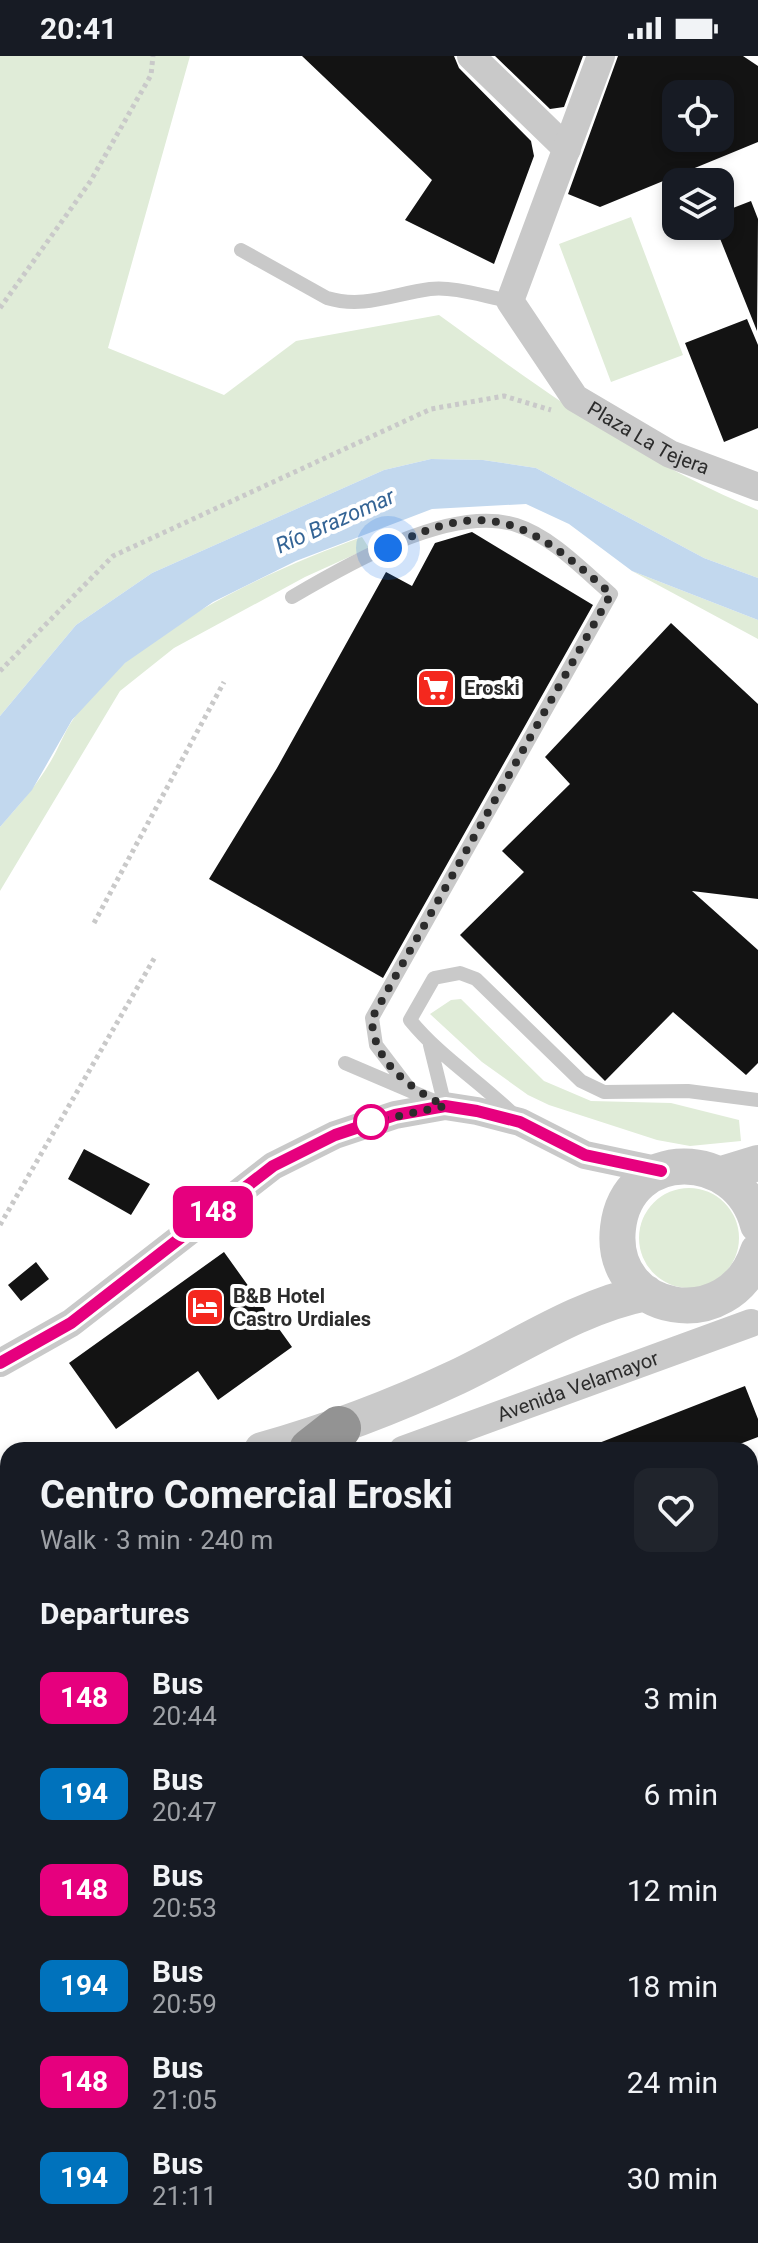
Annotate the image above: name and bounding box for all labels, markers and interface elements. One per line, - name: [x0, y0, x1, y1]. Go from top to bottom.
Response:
- text: 20:41: [40, 11, 117, 46]
- map controls: [662, 80, 734, 240]
- button: locate: [662, 80, 734, 152]
- button: layers: [662, 168, 734, 240]
- street label: Plaza La Tejera: [583, 396, 713, 480]
- water label: Río Brazomar: [272, 483, 399, 558]
- your location: [368, 528, 408, 568]
- supermarket icon: Eroski: [415, 667, 457, 709]
- place label: Eroski: [464, 676, 520, 700]
- unlabelled marker: [354, 1105, 388, 1139]
- line badge: 148: [167, 1186, 259, 1238]
- text: 148: [189, 1195, 237, 1228]
- place label: B&B Hotel Castro Urdiales: [233, 1284, 371, 1331]
- hotel icon: B&B Hotel Castro Urdiales: [184, 1286, 226, 1328]
- street label: Avenida Velamayor: [494, 1346, 662, 1427]
- button: heart: [634, 1468, 718, 1552]
- text: Centro Comercial Eroski: [40, 1473, 453, 1517]
- text: Walk · 3 min · 240 m: [40, 1525, 273, 1555]
- text: Departures: [40, 1596, 190, 1631]
- text: Bus: [152, 1666, 203, 1701]
- text: 148: [60, 1681, 108, 1714]
- text: 3 min: [644, 1681, 718, 1716]
- text: 20:44: [152, 1701, 217, 1731]
- text: Bus: [152, 1762, 203, 1797]
- text: 194: [60, 1777, 108, 1810]
- text: 6 min: [644, 1777, 718, 1812]
- text: 20:47: [152, 1797, 217, 1827]
- text: Bus: [152, 1858, 203, 1893]
- text: 148: [60, 1873, 108, 1906]
- text: 12 min: [627, 1873, 718, 1908]
- text: 20:53: [152, 1893, 217, 1923]
- text: Bus: [152, 1954, 203, 1989]
- text: 194: [60, 1969, 108, 2002]
- text: 18 min: [627, 1969, 718, 2004]
- text: 20:59: [152, 1989, 217, 2019]
- text: Bus: [152, 2050, 203, 2085]
- text: 148: [60, 2065, 108, 2098]
- text: 24 min: [627, 2065, 718, 2100]
- text: 21:05: [152, 2085, 217, 2115]
- text: Bus: [152, 2146, 203, 2181]
- text: 194: [60, 2161, 108, 2194]
- text: 30 min: [627, 2161, 718, 2196]
- text: 21:11: [152, 2181, 217, 2211]

